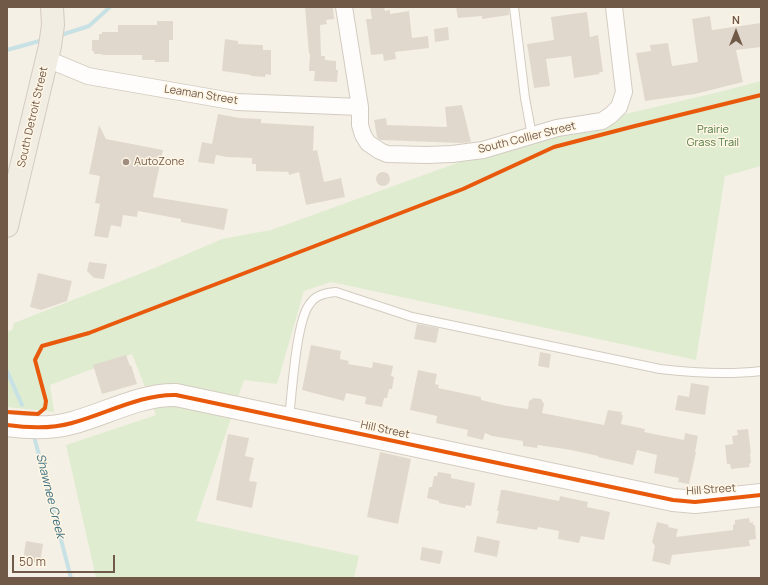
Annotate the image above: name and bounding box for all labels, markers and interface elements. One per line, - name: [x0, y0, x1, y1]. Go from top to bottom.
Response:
- north arrow: [716, 12, 756, 52]
- text: N: [732, 12, 740, 27]
- street label: South Detroit Street: [15, 65, 51, 169]
- street label: Leaman Street: [163, 83, 239, 107]
- street label: South Collier Street: [477, 120, 577, 156]
- park label: Prairie Grass Trail: [687, 123, 739, 149]
- place label: AutoZone: [134, 155, 184, 169]
- marker: AutoZone: [121, 157, 131, 167]
- street label: Hill Street: [359, 418, 411, 442]
- water label: Shawnee Creek: [33, 452, 67, 540]
- street label: Hill Street: [686, 482, 736, 498]
- scale bar: [14, 547, 117, 573]
- text: 50 m: [19, 553, 46, 570]

